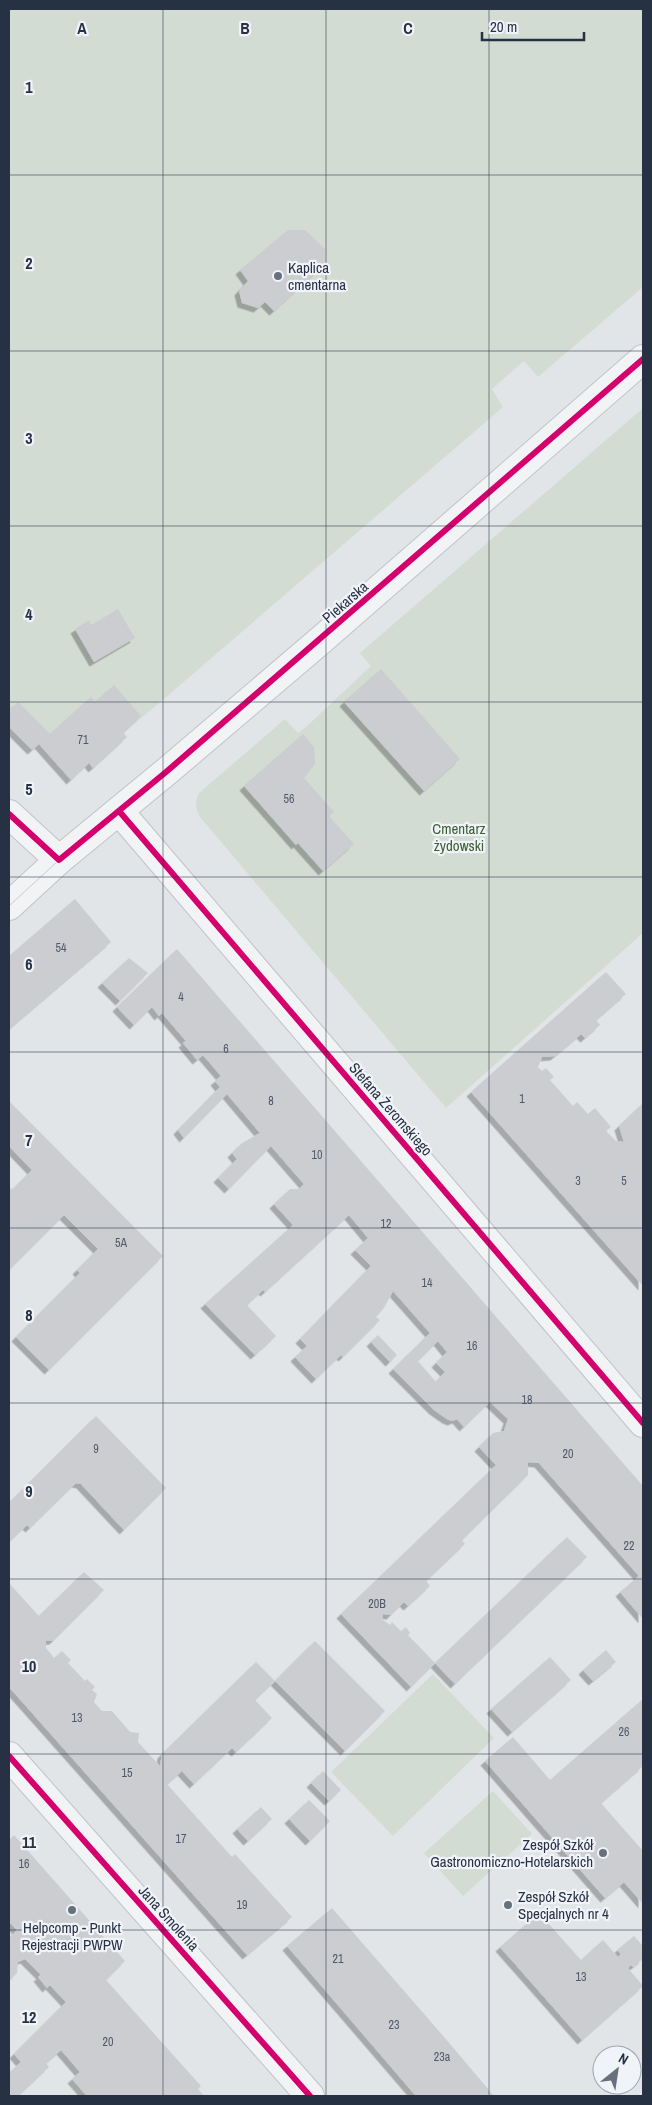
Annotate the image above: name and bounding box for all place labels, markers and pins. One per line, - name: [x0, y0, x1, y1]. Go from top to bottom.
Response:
- place label: Kaplica cmentarna: [288, 257, 346, 295]
- marker: Kaplica cmentarna: [272, 270, 284, 282]
- place label: Zespół Szkół Gastronomiczno-Hotelarskich: [430, 1834, 594, 1872]
- marker: Zespół Szkół Gastronomiczno-Hotelarskich: [597, 1847, 609, 1859]
- place label: Zespół Szkół Specjalnych nr 4: [518, 1886, 609, 1924]
- marker: Zespół Szkół Specjalnych nr 4: [502, 1899, 514, 1911]
- marker: Helpcomp - Punkt Rejestracji PWPW: [66, 1904, 78, 1916]
- place label: Helpcomp - Punkt Rejestracji PWPW: [21, 1917, 123, 1955]

